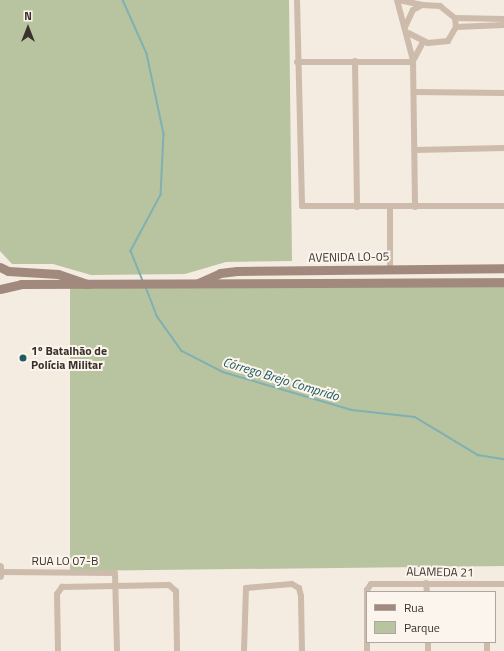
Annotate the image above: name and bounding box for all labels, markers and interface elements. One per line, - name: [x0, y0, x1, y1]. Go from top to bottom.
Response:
- north arrow: [8, 8, 48, 48]
- text: N: [24, 8, 32, 24]
- street label: AVENIDA LO-05: [308, 249, 390, 265]
- place label: 1º Batalhão de Polícia Militar: [31, 344, 107, 372]
- marker: 1º Batalhão de Polícia Militar: [18, 353, 28, 363]
- water label: Córrego Brejo Comprido: [221, 354, 341, 404]
- street label: RUA LO 07-B: [32, 554, 98, 568]
- street label: ALAMEDA 21: [406, 564, 474, 580]
- legend: [366, 591, 496, 643]
- text: Rua: [404, 598, 424, 617]
- text: Parque: [404, 618, 440, 637]

